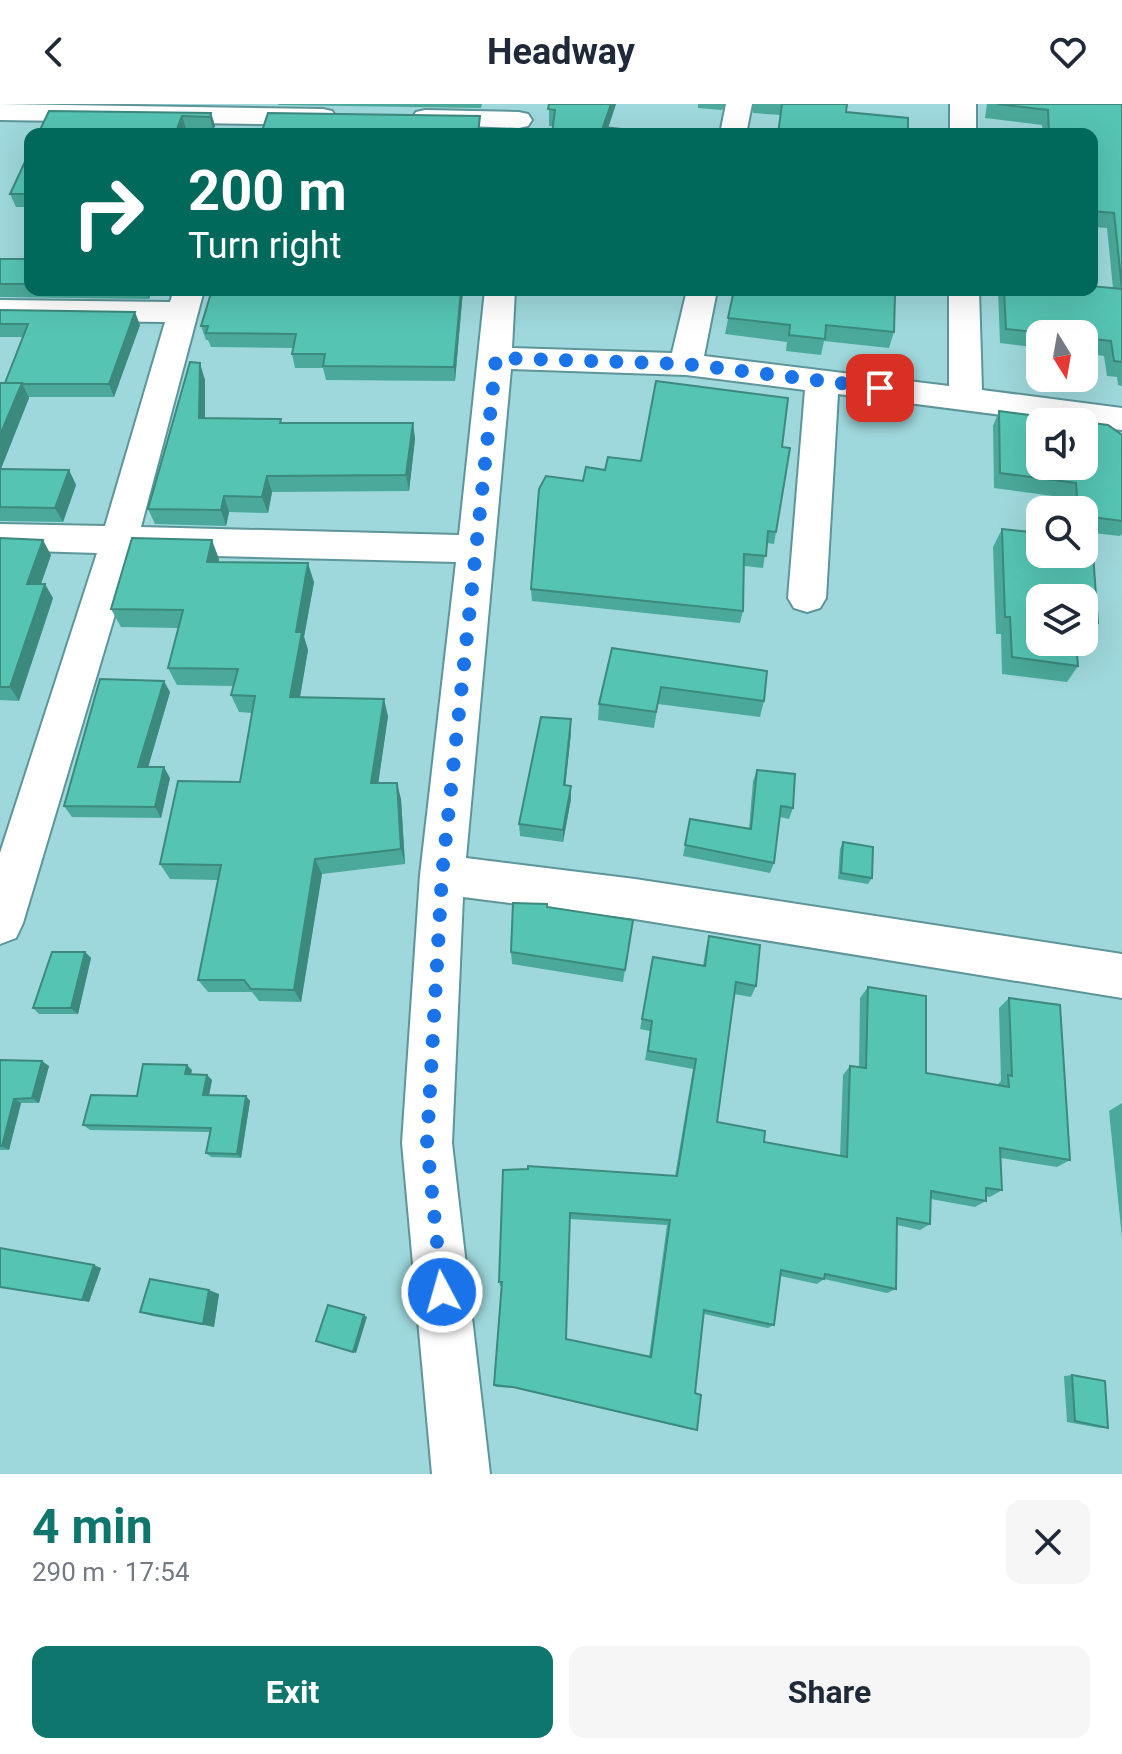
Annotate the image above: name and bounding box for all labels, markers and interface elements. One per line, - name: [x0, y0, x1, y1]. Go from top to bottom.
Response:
- icon: back: [32, 30, 76, 74]
- icon: heart: [1046, 30, 1090, 74]
- text: Headway: [487, 31, 635, 73]
- text: 200 m: [188, 158, 347, 224]
- icon: right: [56, 160, 160, 264]
- text: Turn right: [188, 225, 341, 267]
- north arrow: [1026, 320, 1098, 392]
- map controls: [1026, 320, 1098, 656]
- pin: [846, 354, 914, 422]
- icon: arrive: [858, 366, 902, 410]
- button: sound: [1026, 408, 1098, 480]
- button: search: [1026, 496, 1098, 568]
- button: layers: [1026, 584, 1098, 656]
- position arrow: [400, 1250, 484, 1334]
- text: 4 min: [32, 1498, 153, 1555]
- button: close: [1006, 1500, 1090, 1584]
- text: 290 m · 17:54: [32, 1557, 190, 1587]
- button: Exit: [32, 1646, 553, 1738]
- button: Share: [569, 1646, 1090, 1738]

